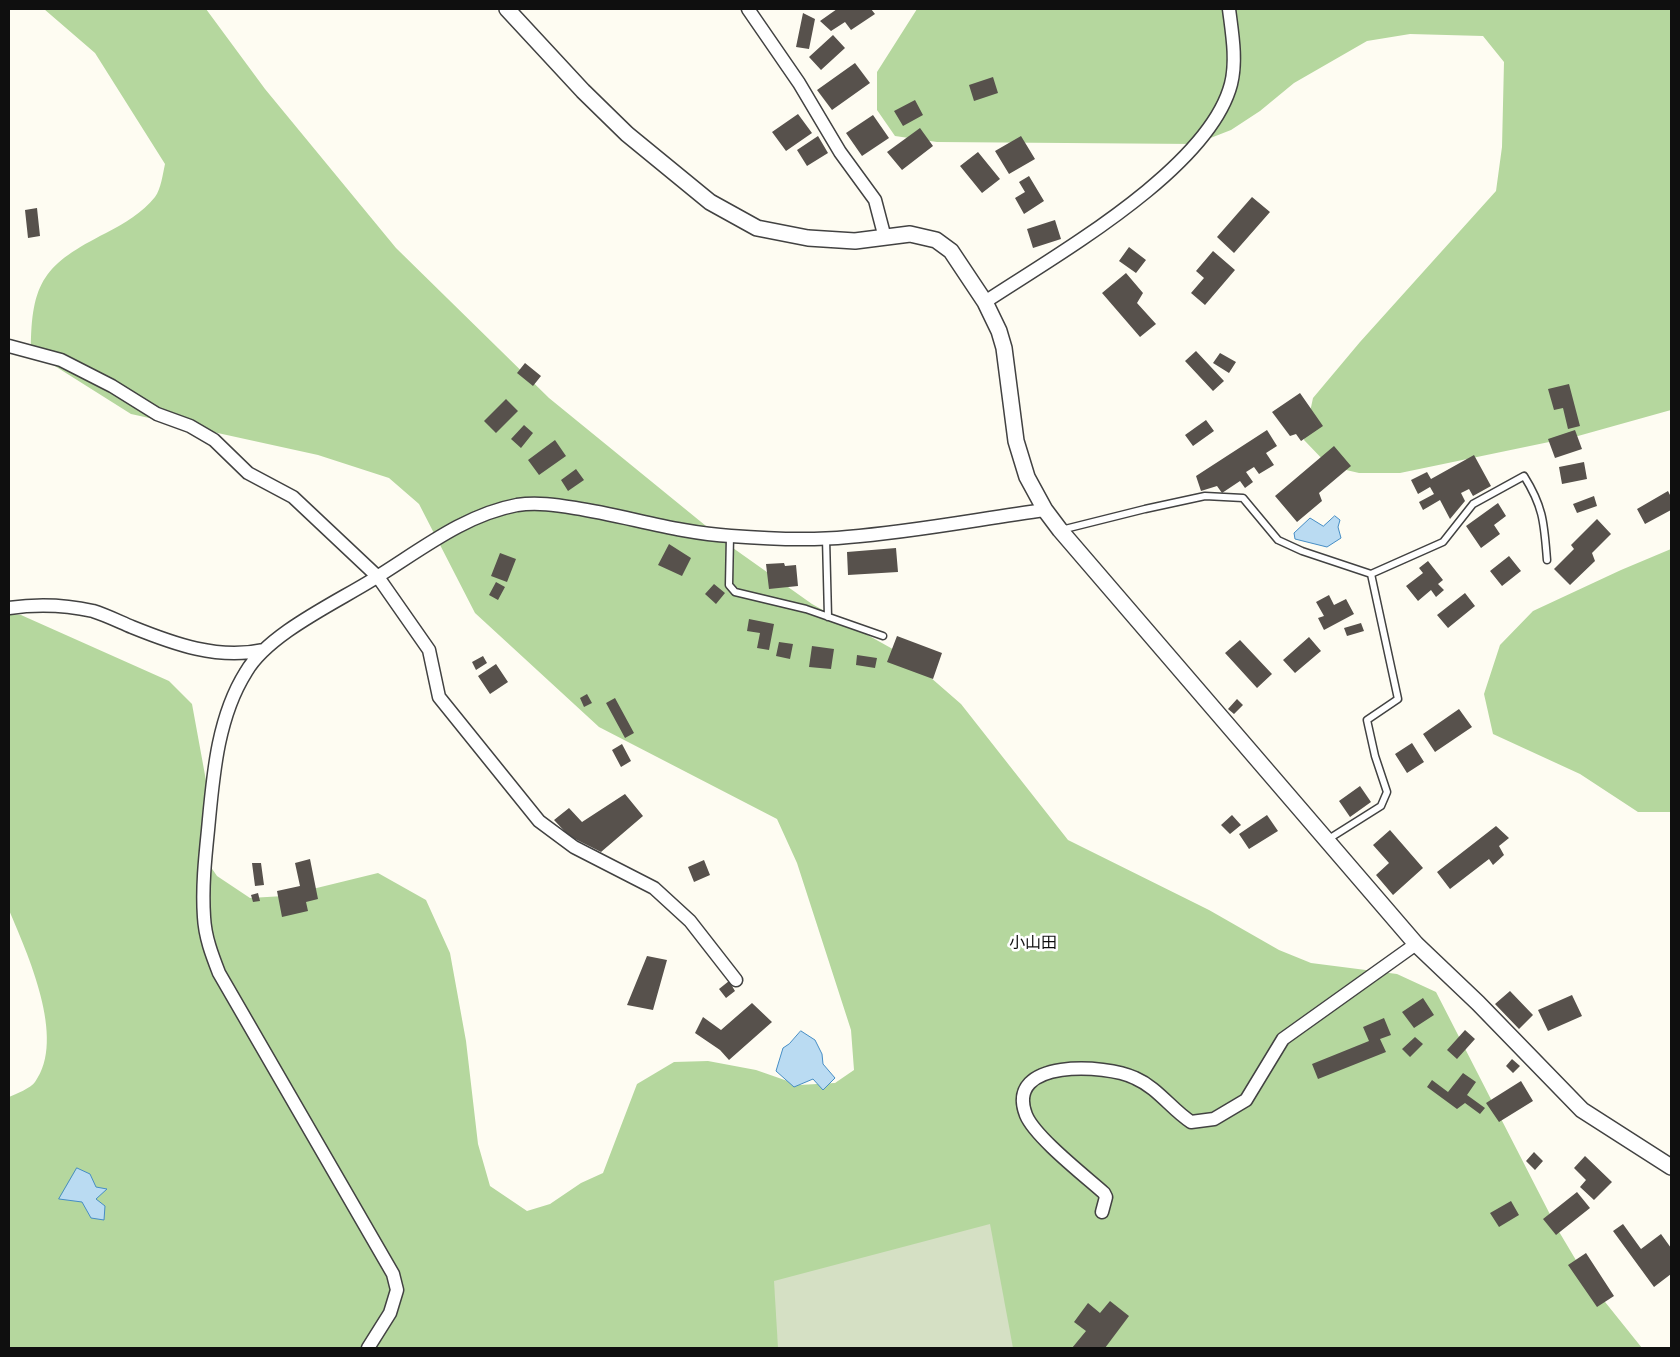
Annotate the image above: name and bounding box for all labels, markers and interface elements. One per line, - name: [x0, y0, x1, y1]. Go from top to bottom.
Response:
- district label: 小山田: [1009, 933, 1057, 953]

